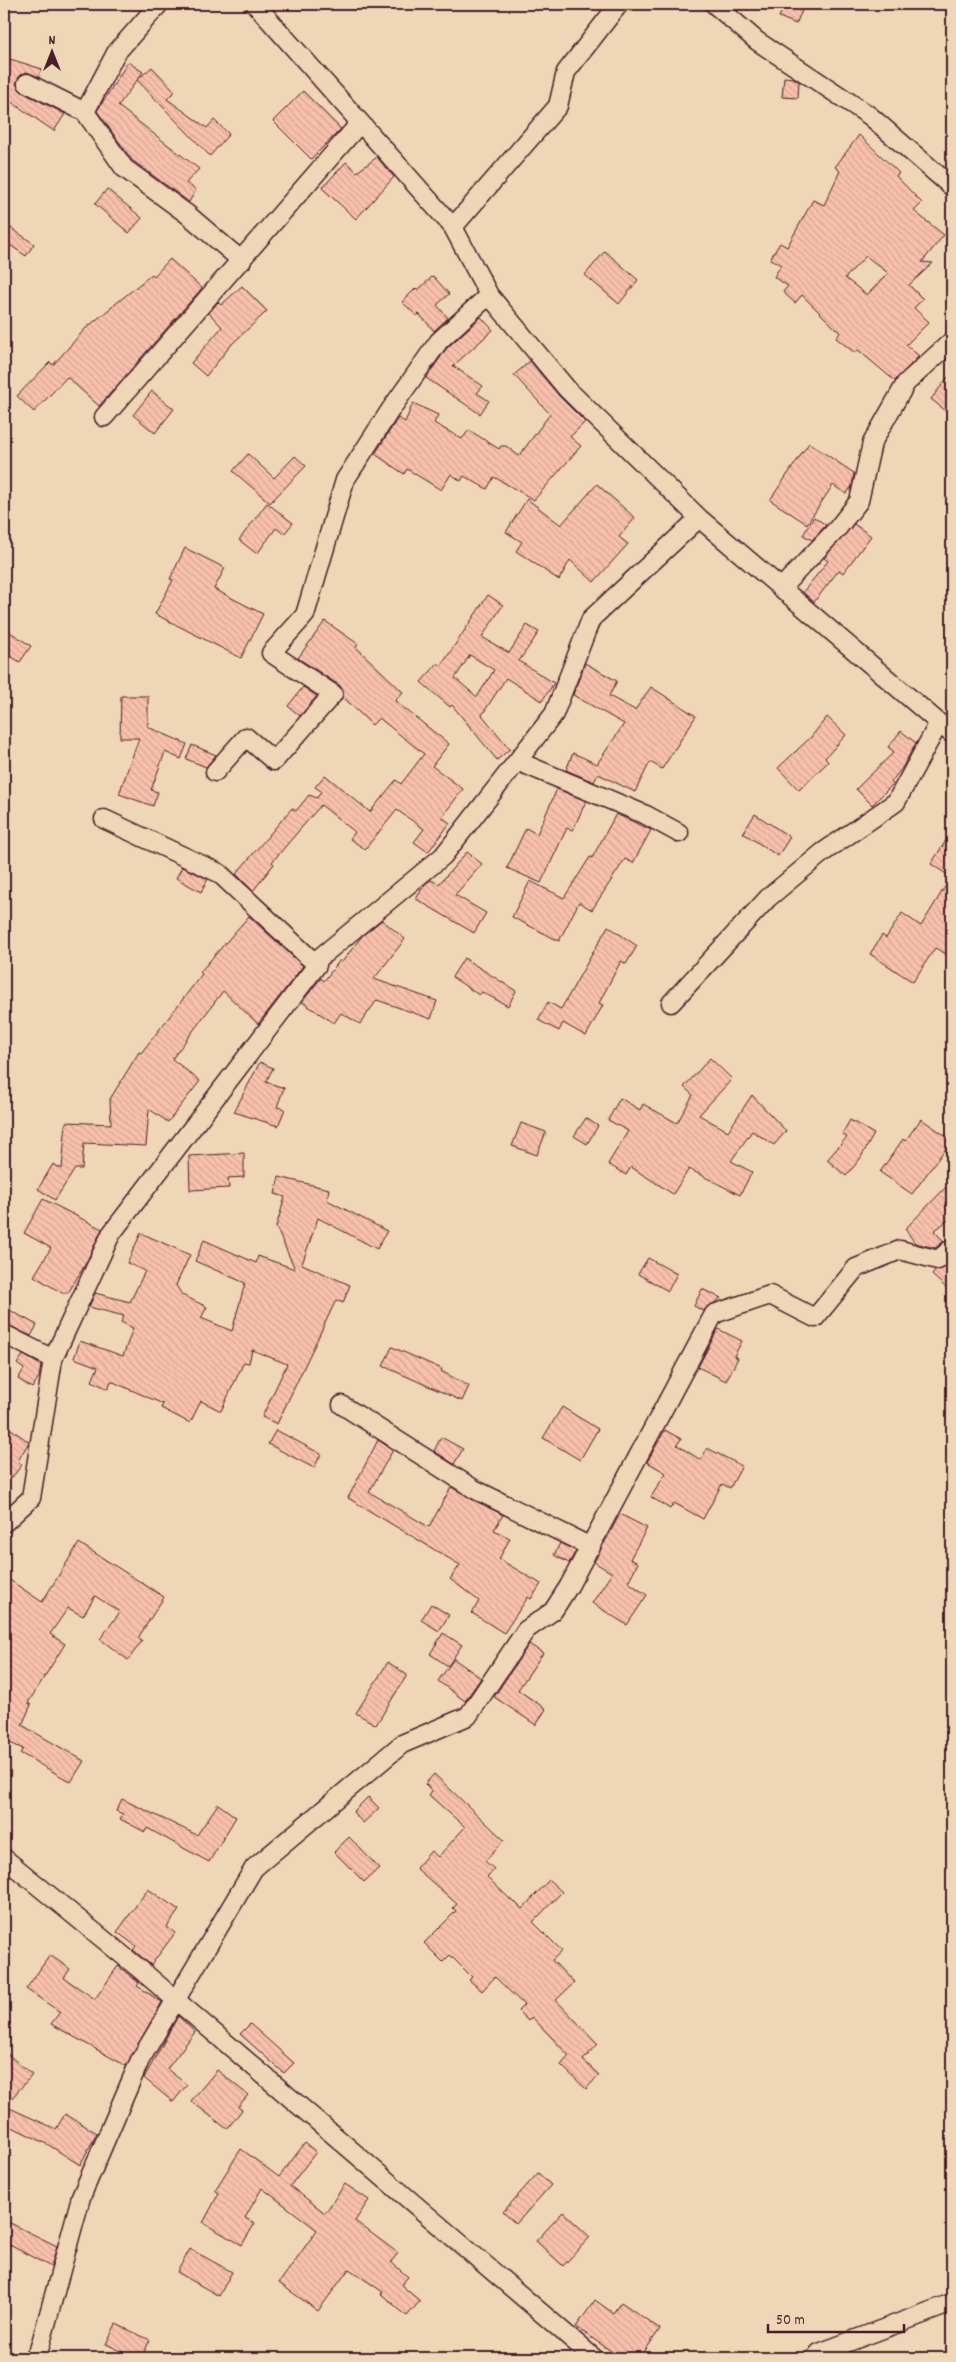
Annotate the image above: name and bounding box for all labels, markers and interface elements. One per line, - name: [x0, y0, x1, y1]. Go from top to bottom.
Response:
- north arrow: [28, 28, 78, 78]
- text: N: [49, 31, 56, 51]
- scale bar: [768, 2302, 905, 2334]
- text: 50 m: [776, 2310, 805, 2332]

